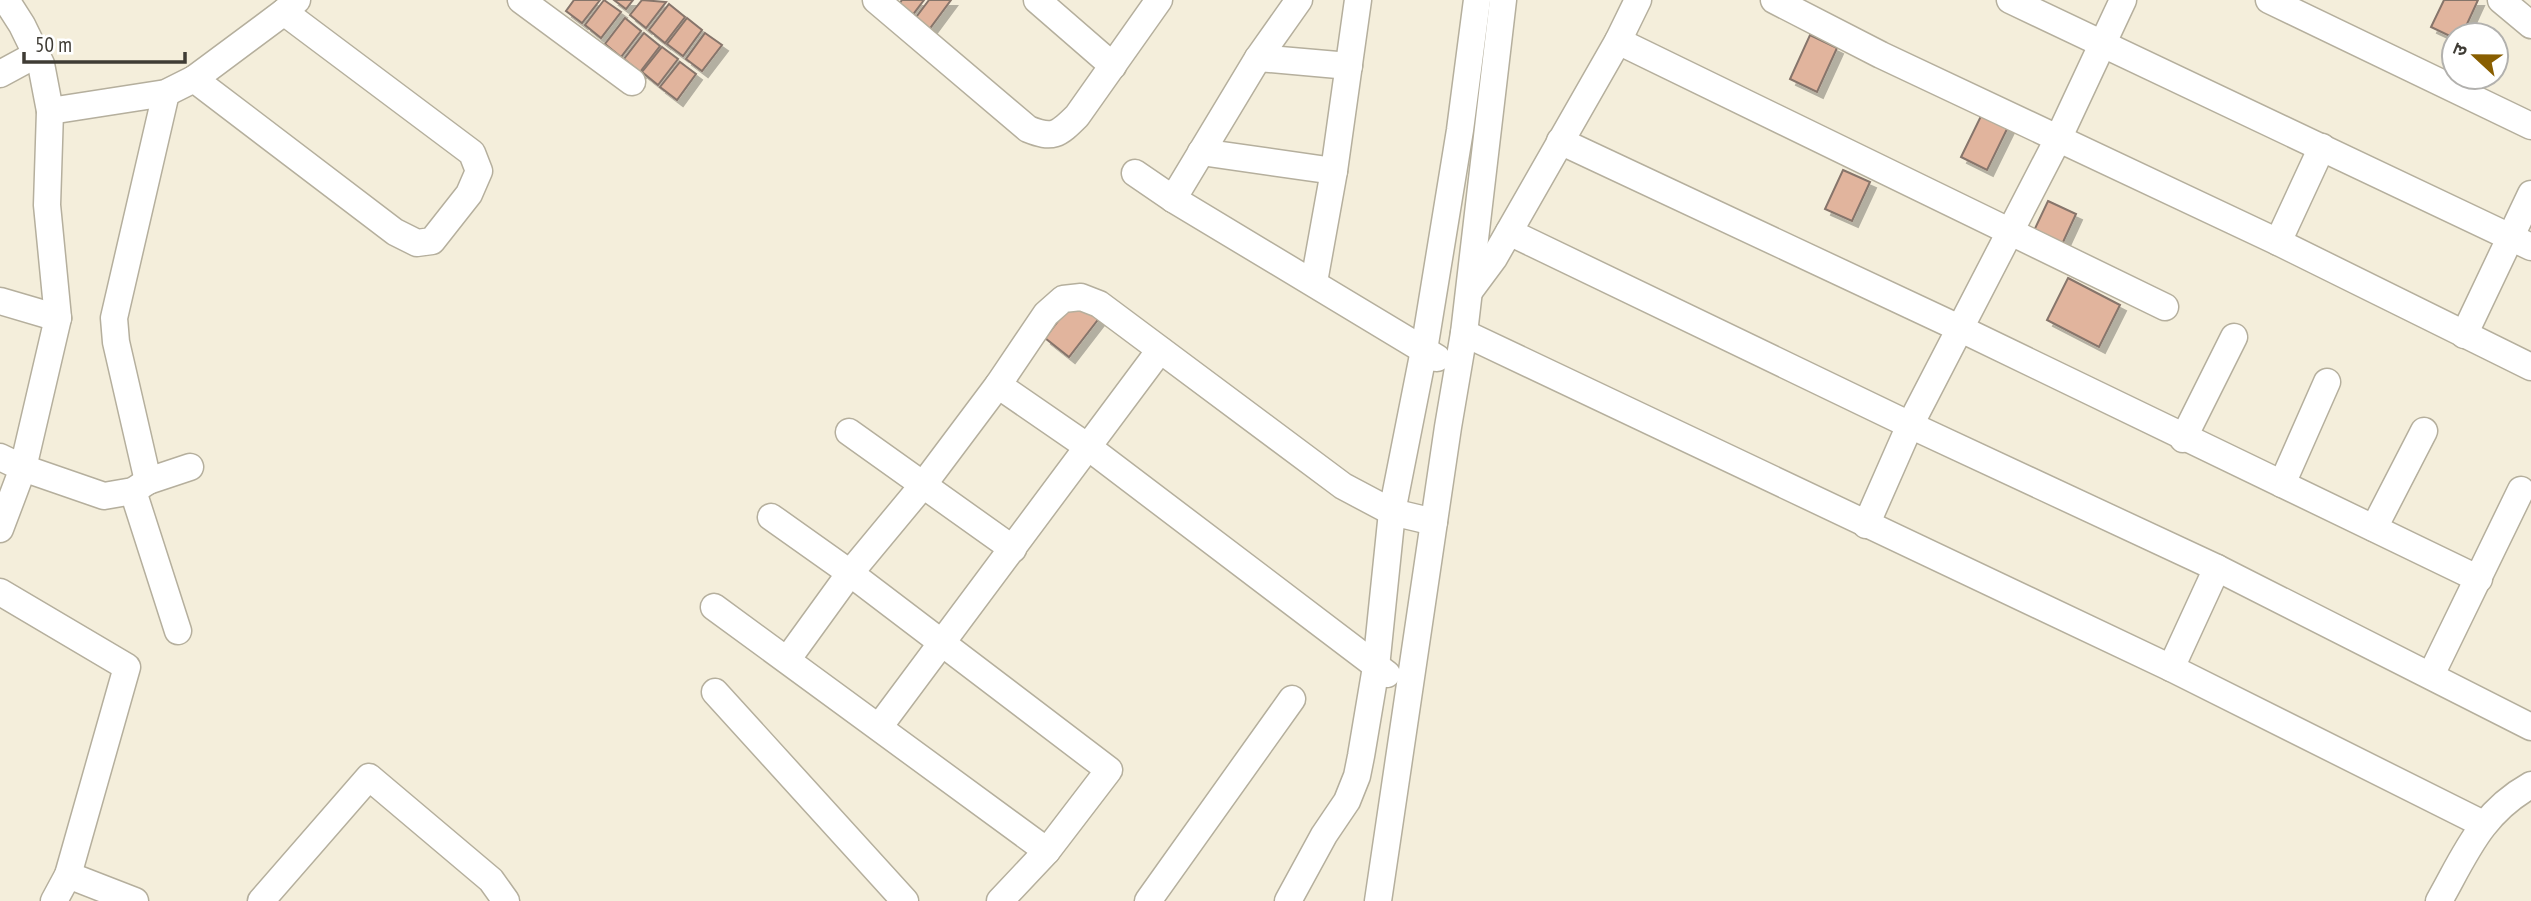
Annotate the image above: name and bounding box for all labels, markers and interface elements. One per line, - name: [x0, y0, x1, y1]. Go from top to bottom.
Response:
- scale bar: [24, 21, 186, 65]
- north arrow: [2440, 21, 2510, 91]
- text: 50 m: [35, 31, 72, 58]
- text: उ: [2446, 39, 2473, 59]

